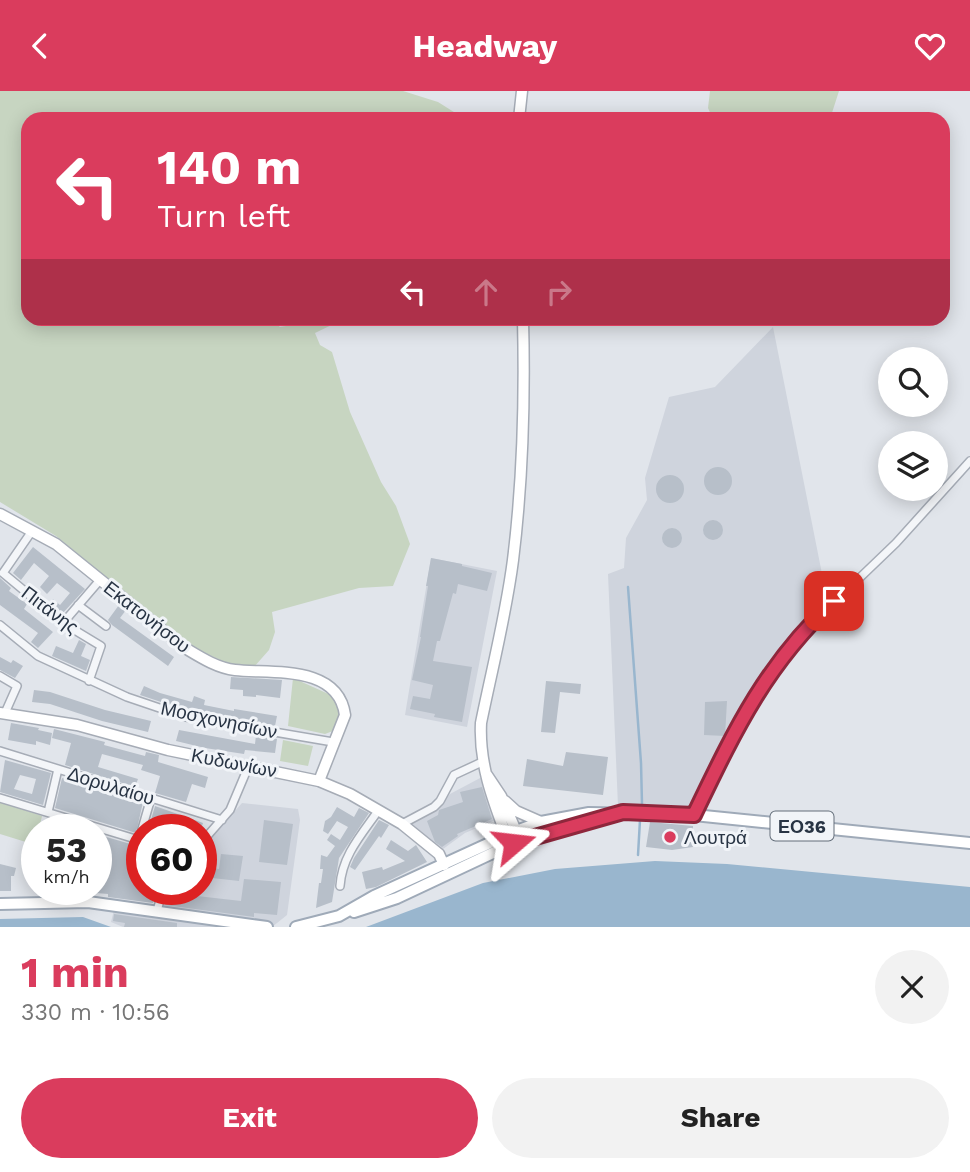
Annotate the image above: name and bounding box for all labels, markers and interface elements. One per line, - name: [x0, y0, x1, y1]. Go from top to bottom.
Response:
- icon: back: [21, 27, 59, 65]
- text: Headway: [413, 27, 557, 65]
- icon: heart: [911, 27, 949, 65]
- text: 140 m: [157, 138, 301, 196]
- icon: left: [42, 140, 133, 231]
- text: Turn left: [157, 197, 290, 235]
- icon: left: [394, 273, 432, 311]
- icon: ahead: [467, 273, 505, 311]
- icon: right: [540, 273, 578, 311]
- map controls: [878, 347, 948, 501]
- button: search: [878, 347, 948, 417]
- button: layers: [878, 431, 948, 501]
- pin: [804, 571, 864, 631]
- street label: Εκατονήσου: [99, 576, 195, 658]
- street label: Πιτάνης: [17, 581, 83, 639]
- icon: arrive: [815, 582, 853, 620]
- street label: Μοσχονησίων: [159, 696, 279, 744]
- street label: Κυδωνίων: [189, 743, 279, 783]
- street label: Δορυλαίου: [65, 762, 157, 810]
- position arrow: [477, 806, 551, 880]
- road number: ΕΟ36: [770, 811, 834, 841]
- speed limit sign: 60: [126, 814, 217, 905]
- place label: Λουτρά: [684, 826, 747, 849]
- text: 53: [46, 829, 87, 871]
- marker: Λουτρά: [662, 829, 678, 845]
- text: km/h: [43, 866, 90, 887]
- text: 1 min: [21, 948, 129, 997]
- button: close: [875, 950, 949, 1024]
- text: 330 m · 10:56: [21, 999, 170, 1026]
- button: Exit: [21, 1078, 478, 1158]
- button: Share: [492, 1078, 949, 1158]

